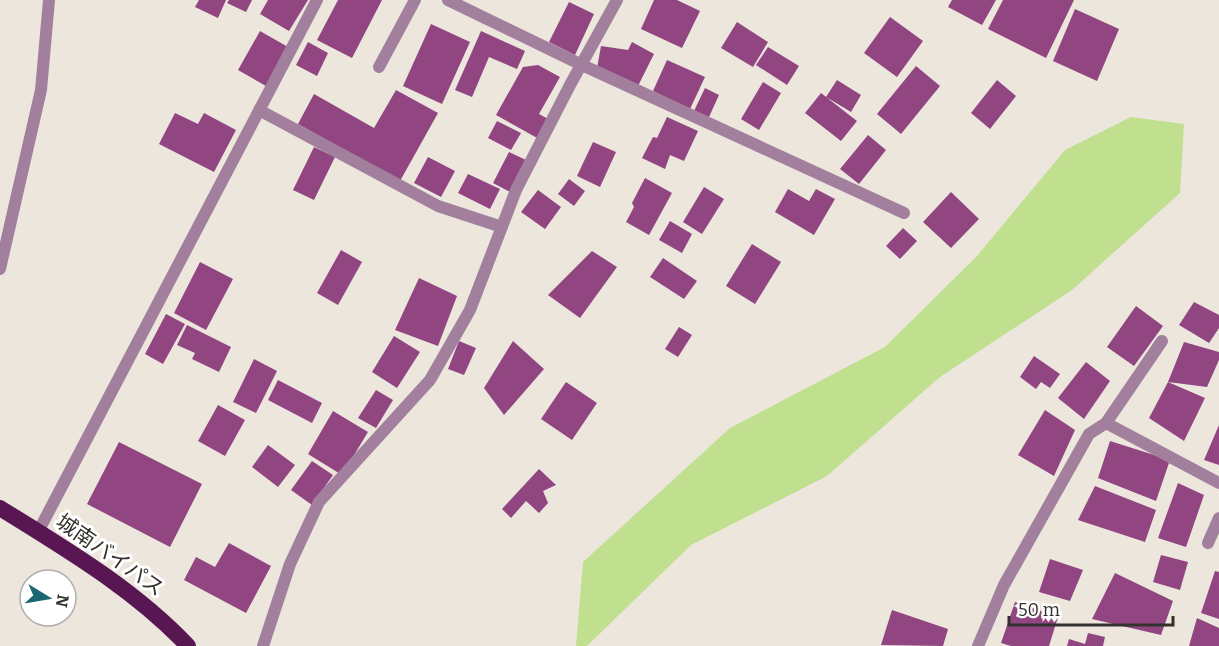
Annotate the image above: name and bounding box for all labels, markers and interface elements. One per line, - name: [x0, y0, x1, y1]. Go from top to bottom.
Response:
- street label: 城南バイパス: [51, 508, 169, 602]
- north arrow: [18, 568, 78, 628]
- scale bar: [1009, 589, 1172, 627]
- text: N: [52, 593, 73, 609]
- text: 50 m: [1018, 599, 1060, 621]

